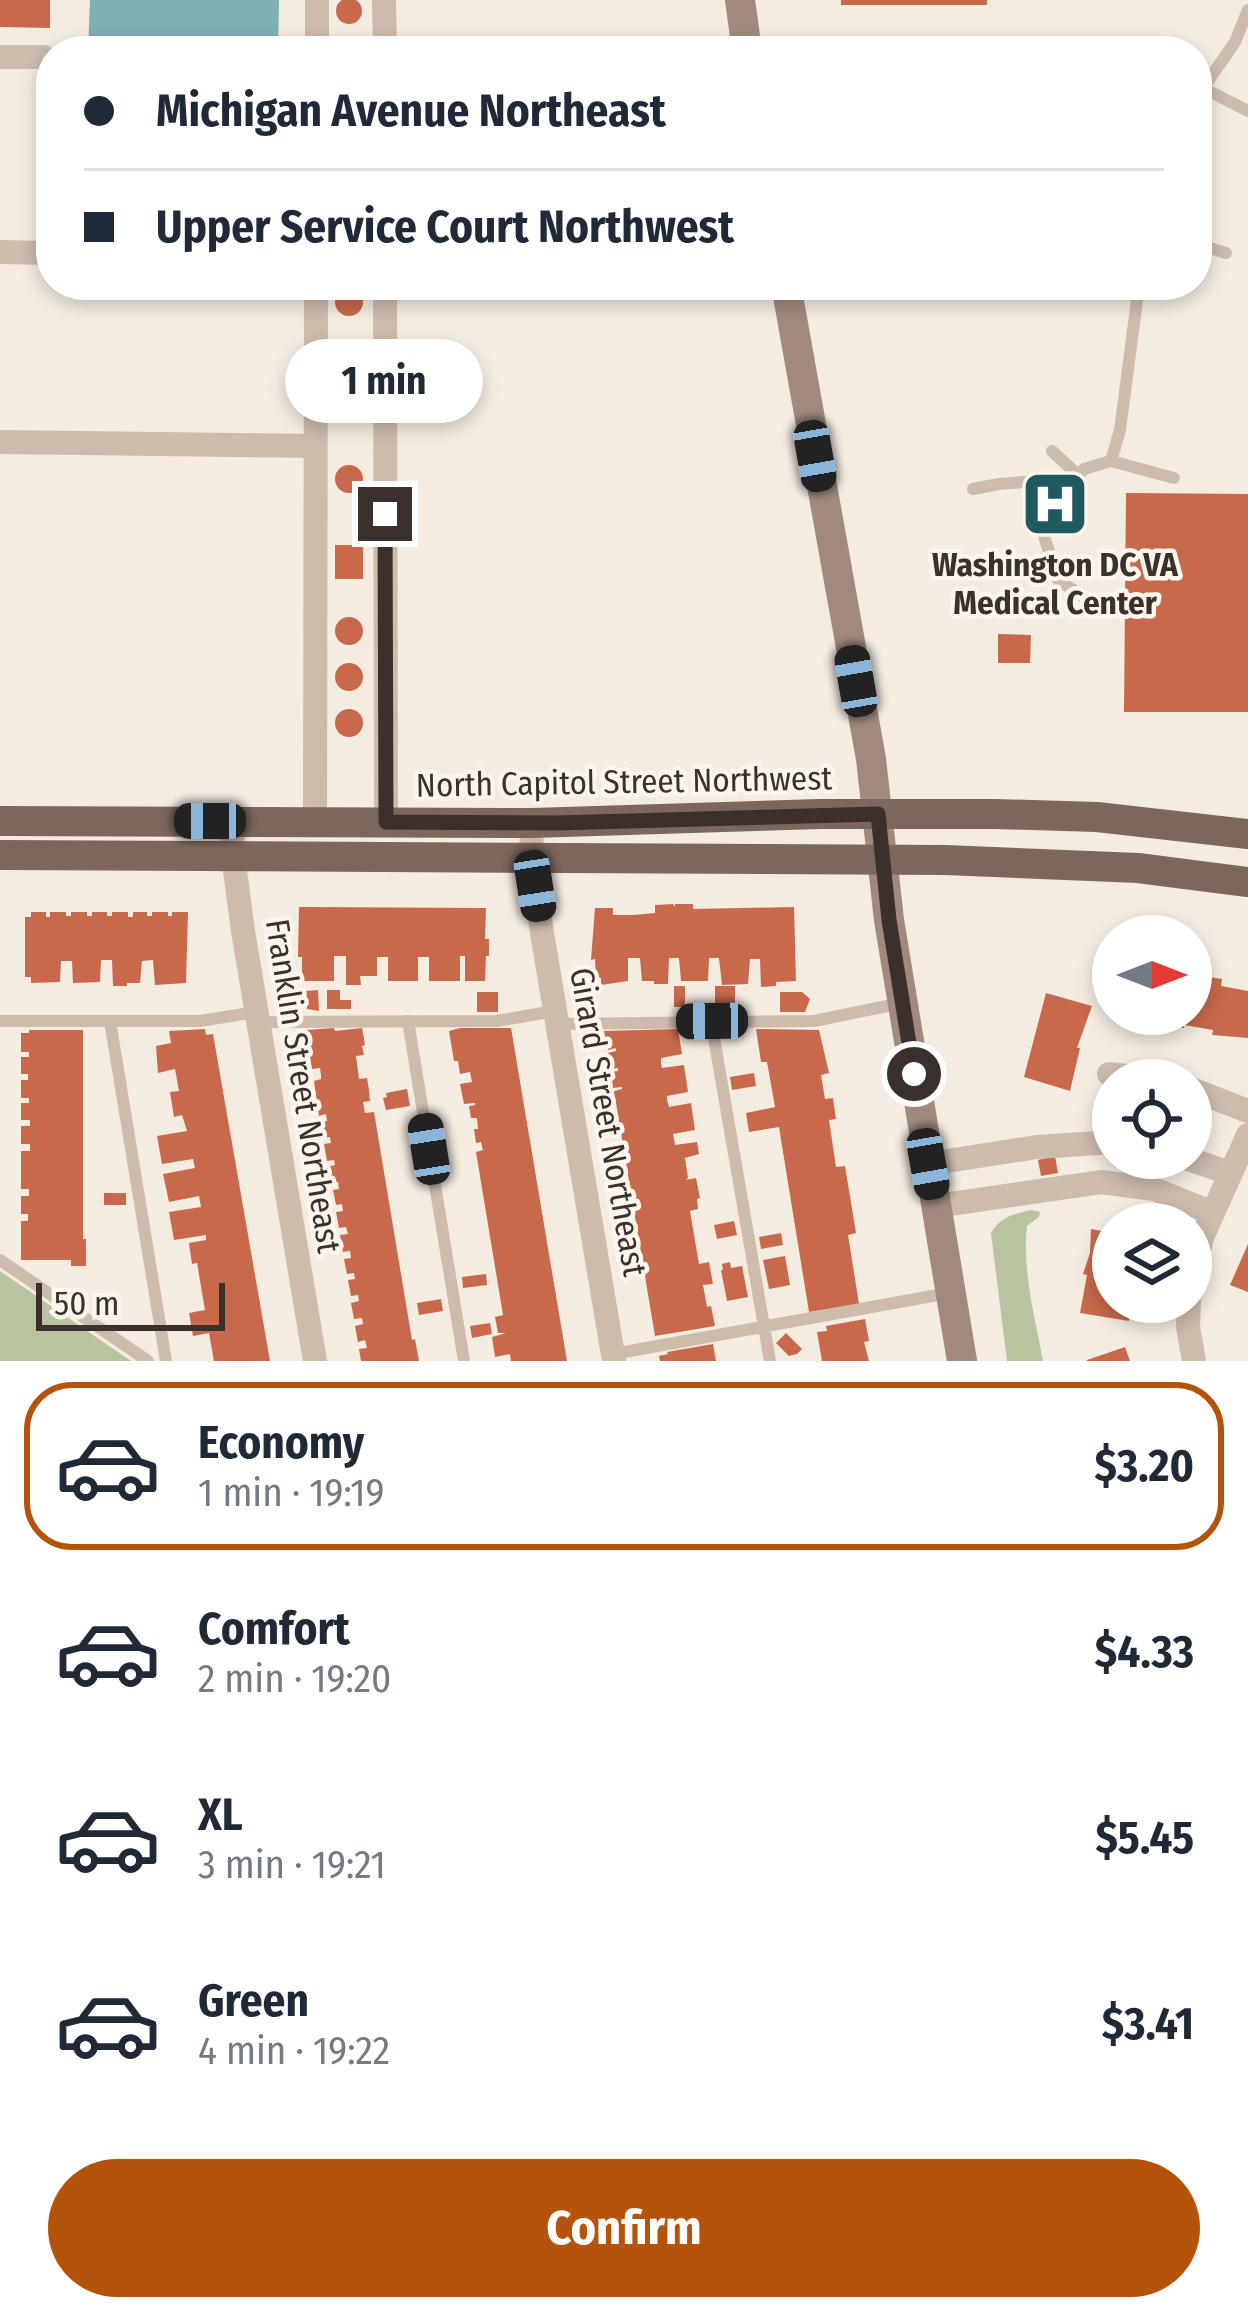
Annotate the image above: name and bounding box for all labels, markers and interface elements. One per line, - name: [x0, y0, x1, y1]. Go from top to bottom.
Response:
- text: Michigan Avenue Northeast: [156, 84, 666, 138]
- text: Upper Service Court Northwest: [156, 200, 734, 254]
- callout: 1 min: [286, 340, 484, 424]
- text: 1 min: [342, 358, 426, 404]
- car: [791, 417, 839, 495]
- hospital icon: Washington DC VA Medical Center: [1020, 469, 1090, 539]
- route end: [358, 487, 412, 541]
- place label: Washington DC VA Medical Center: [932, 545, 1179, 623]
- car: [832, 642, 880, 720]
- street label: North Capitol Street Northwest: [416, 758, 833, 806]
- car: [174, 803, 246, 839]
- car: [512, 848, 558, 924]
- north arrow: [1092, 915, 1212, 1035]
- map controls: [1092, 915, 1212, 1323]
- street label: Franklin Street Northeast: [257, 916, 349, 1256]
- street label: Girard Street Northeast: [561, 965, 655, 1280]
- car: [676, 1002, 748, 1040]
- route start: [887, 1047, 941, 1101]
- button: locate: [1092, 1059, 1212, 1179]
- car: [406, 1111, 452, 1187]
- car: [904, 1125, 952, 1203]
- button: layers: [1092, 1203, 1212, 1323]
- scale bar: [36, 1277, 225, 1330]
- text: 50 m: [54, 1284, 119, 1324]
- icon: car: [54, 1412, 162, 1520]
- text: Economy: [198, 1416, 364, 1470]
- text: $3.20: [1095, 1439, 1194, 1493]
- text: 1 min · 19:19: [198, 1470, 384, 1516]
- icon: car: [54, 1598, 162, 1706]
- text: Comfort: [198, 1602, 350, 1656]
- text: $4.33: [1095, 1625, 1194, 1679]
- text: 2 min · 19:20: [198, 1656, 391, 1702]
- icon: car: [54, 1784, 162, 1892]
- text: XL: [198, 1788, 243, 1842]
- text: $5.45: [1095, 1811, 1194, 1865]
- text: 3 min · 19:21: [198, 1842, 386, 1888]
- icon: car: [54, 1970, 162, 2078]
- text: Green: [198, 1974, 309, 2028]
- text: $3.41: [1102, 1997, 1194, 2051]
- text: 4 min · 19:22: [198, 2028, 390, 2074]
- button: Confirm: [48, 2159, 1200, 2297]

